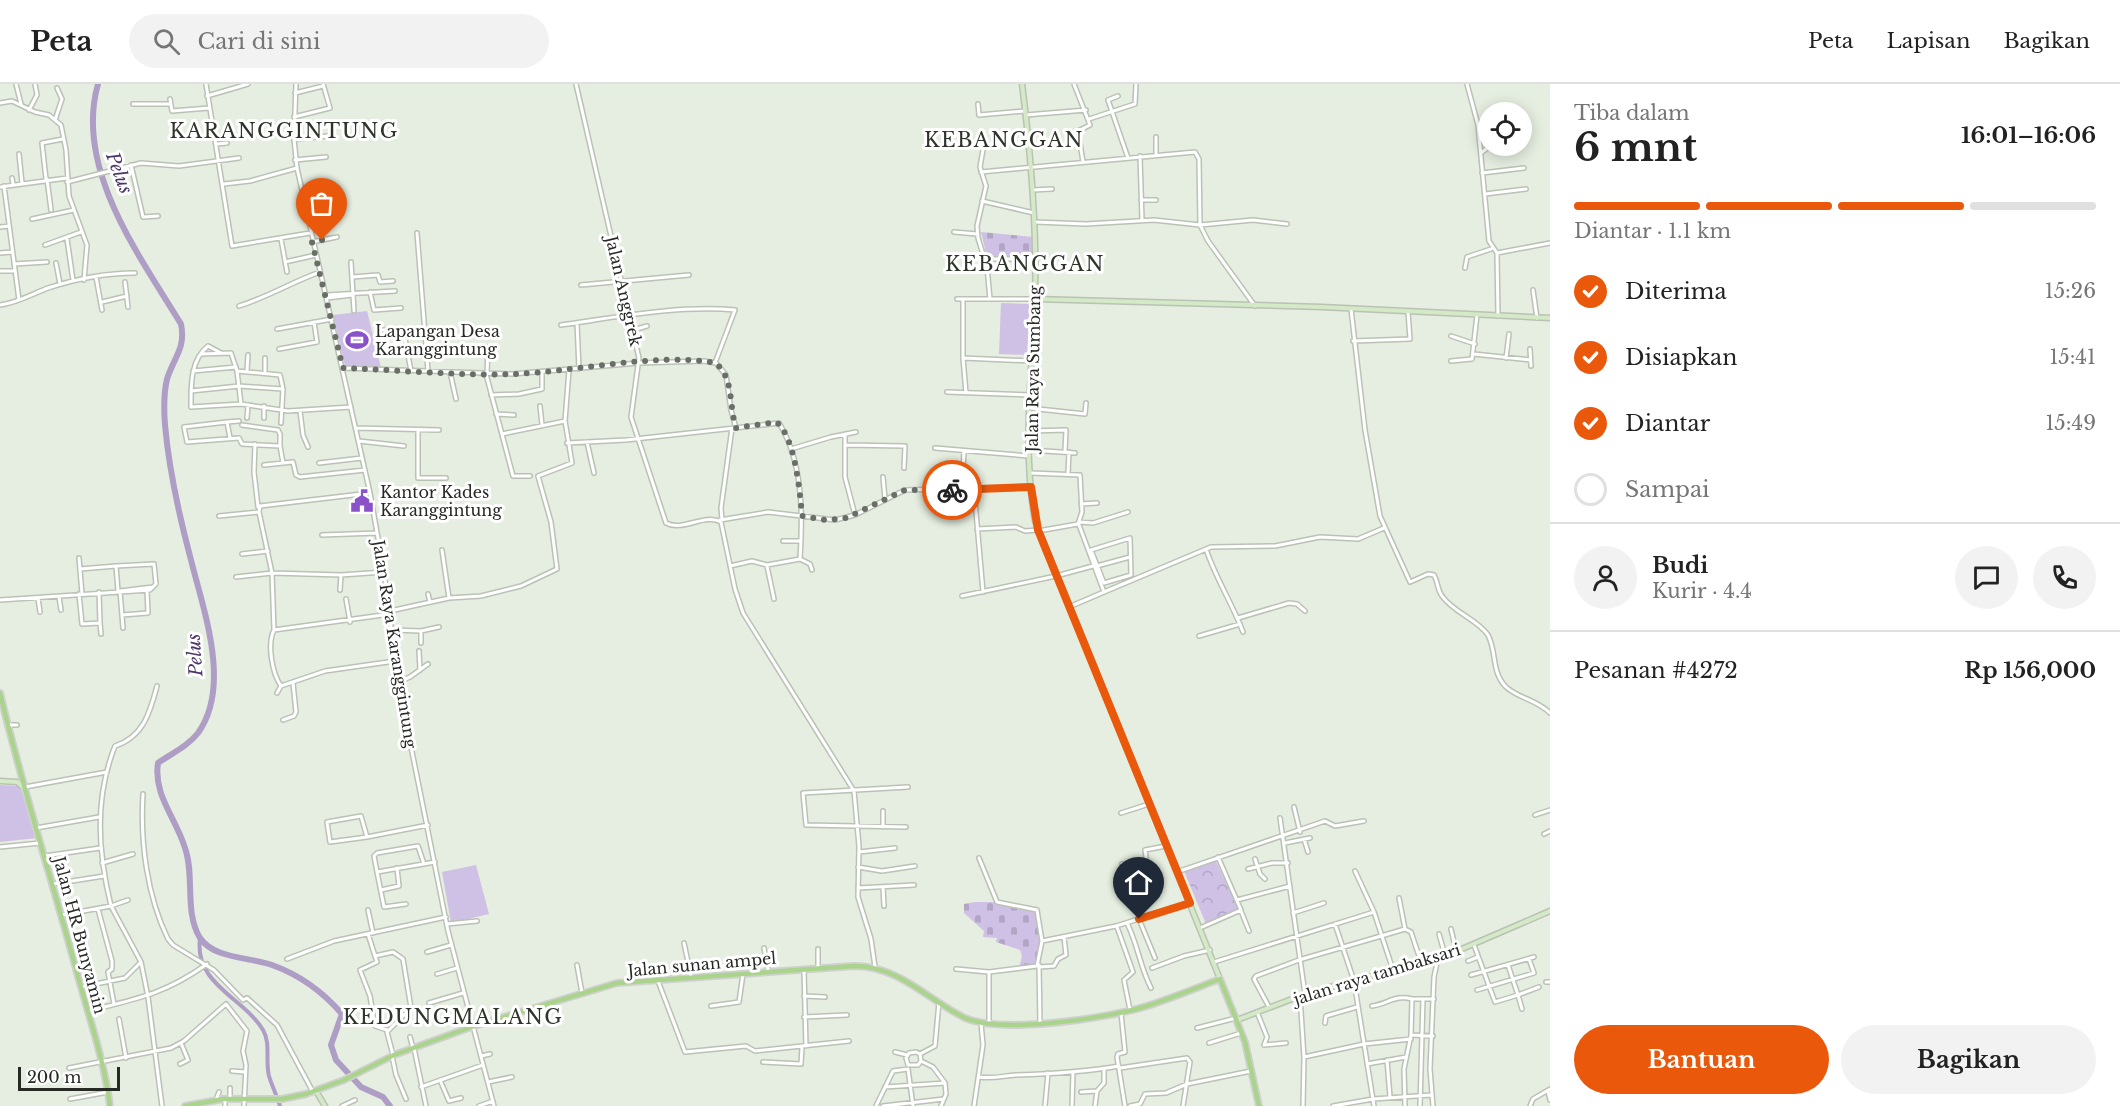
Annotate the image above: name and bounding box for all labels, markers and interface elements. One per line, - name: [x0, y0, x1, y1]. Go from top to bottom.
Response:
- search box: [129, 14, 549, 68]
- text: Peta: [30, 24, 93, 59]
- icon: search: [150, 25, 183, 58]
- text: Cari di sini: [198, 28, 320, 55]
- text: Peta: [1808, 28, 1854, 54]
- text: Lapisan: [1887, 28, 1970, 54]
- text: Bagikan: [2003, 28, 2090, 54]
- text: Tiba dalam: [1574, 101, 1690, 125]
- map controls: [1478, 102, 1532, 156]
- button: locate: [1478, 102, 1532, 156]
- district label: KARANGGINTUNG: [169, 119, 399, 143]
- text: 16:01–16:06: [1961, 122, 2096, 149]
- text: 6 mnt: [1574, 123, 1697, 172]
- district label: KEBANGGAN: [924, 128, 1084, 152]
- water label: Pelus: [101, 148, 137, 197]
- pin: [296, 178, 347, 240]
- icon: bag: [305, 187, 338, 220]
- text: Diantar · 1.1 km: [1574, 219, 1731, 243]
- street label: Jalan Anggrek: [601, 232, 646, 348]
- district label: KEBANGGAN: [945, 252, 1105, 276]
- icon: check: [1574, 275, 1607, 308]
- text: Diterima: [1625, 278, 1727, 305]
- text: 15:26: [2045, 279, 2096, 303]
- street label: Jalan Raya Sumbang: [1022, 285, 1044, 455]
- place label: Lapangan Desa Karanggintung: [375, 321, 500, 359]
- sports icon: Lapangan Desa Karanggintung: [344, 327, 370, 353]
- icon: check: [1574, 341, 1607, 374]
- text: Disiapkan: [1625, 344, 1737, 371]
- text: 15:41: [2049, 345, 2096, 369]
- icon: check: [1574, 407, 1607, 440]
- text: Diantar: [1625, 410, 1710, 437]
- text: 15:49: [2045, 411, 2096, 435]
- courier: [922, 460, 982, 520]
- icon: bike: [936, 474, 969, 507]
- text: Sampai: [1625, 476, 1710, 503]
- place label: Kantor Kades Karanggintung: [380, 482, 502, 520]
- public building icon: Kantor Kades Karanggintung: [349, 488, 375, 514]
- street label: Jalan Raya Karanggintung: [368, 536, 421, 750]
- button: person: [1574, 546, 1637, 609]
- button: chat: [1955, 546, 2018, 609]
- button: phone: [2033, 546, 2096, 609]
- text: Budi: [1652, 552, 1708, 579]
- text: Kurir · 4.4: [1652, 579, 1752, 603]
- water label: Pelus: [183, 633, 208, 678]
- text: Pesanan #4272: [1574, 657, 1738, 684]
- text: Rp 156,000: [1964, 657, 2096, 684]
- street label: Jalan HR Bunyamin: [49, 852, 111, 1016]
- pin: [1113, 857, 1164, 919]
- icon: home: [1122, 866, 1155, 899]
- street label: jalan raya tambaksari: [1288, 939, 1463, 1010]
- street label: Jalan sunan ampel: [625, 948, 777, 981]
- district label: KEDUNGMALANG: [343, 1005, 563, 1029]
- button: Bantuan: [1574, 1025, 1829, 1094]
- button: Bagikan: [1841, 1025, 2096, 1094]
- scale bar: [18, 1064, 120, 1092]
- text: 200 m: [27, 1067, 81, 1087]

